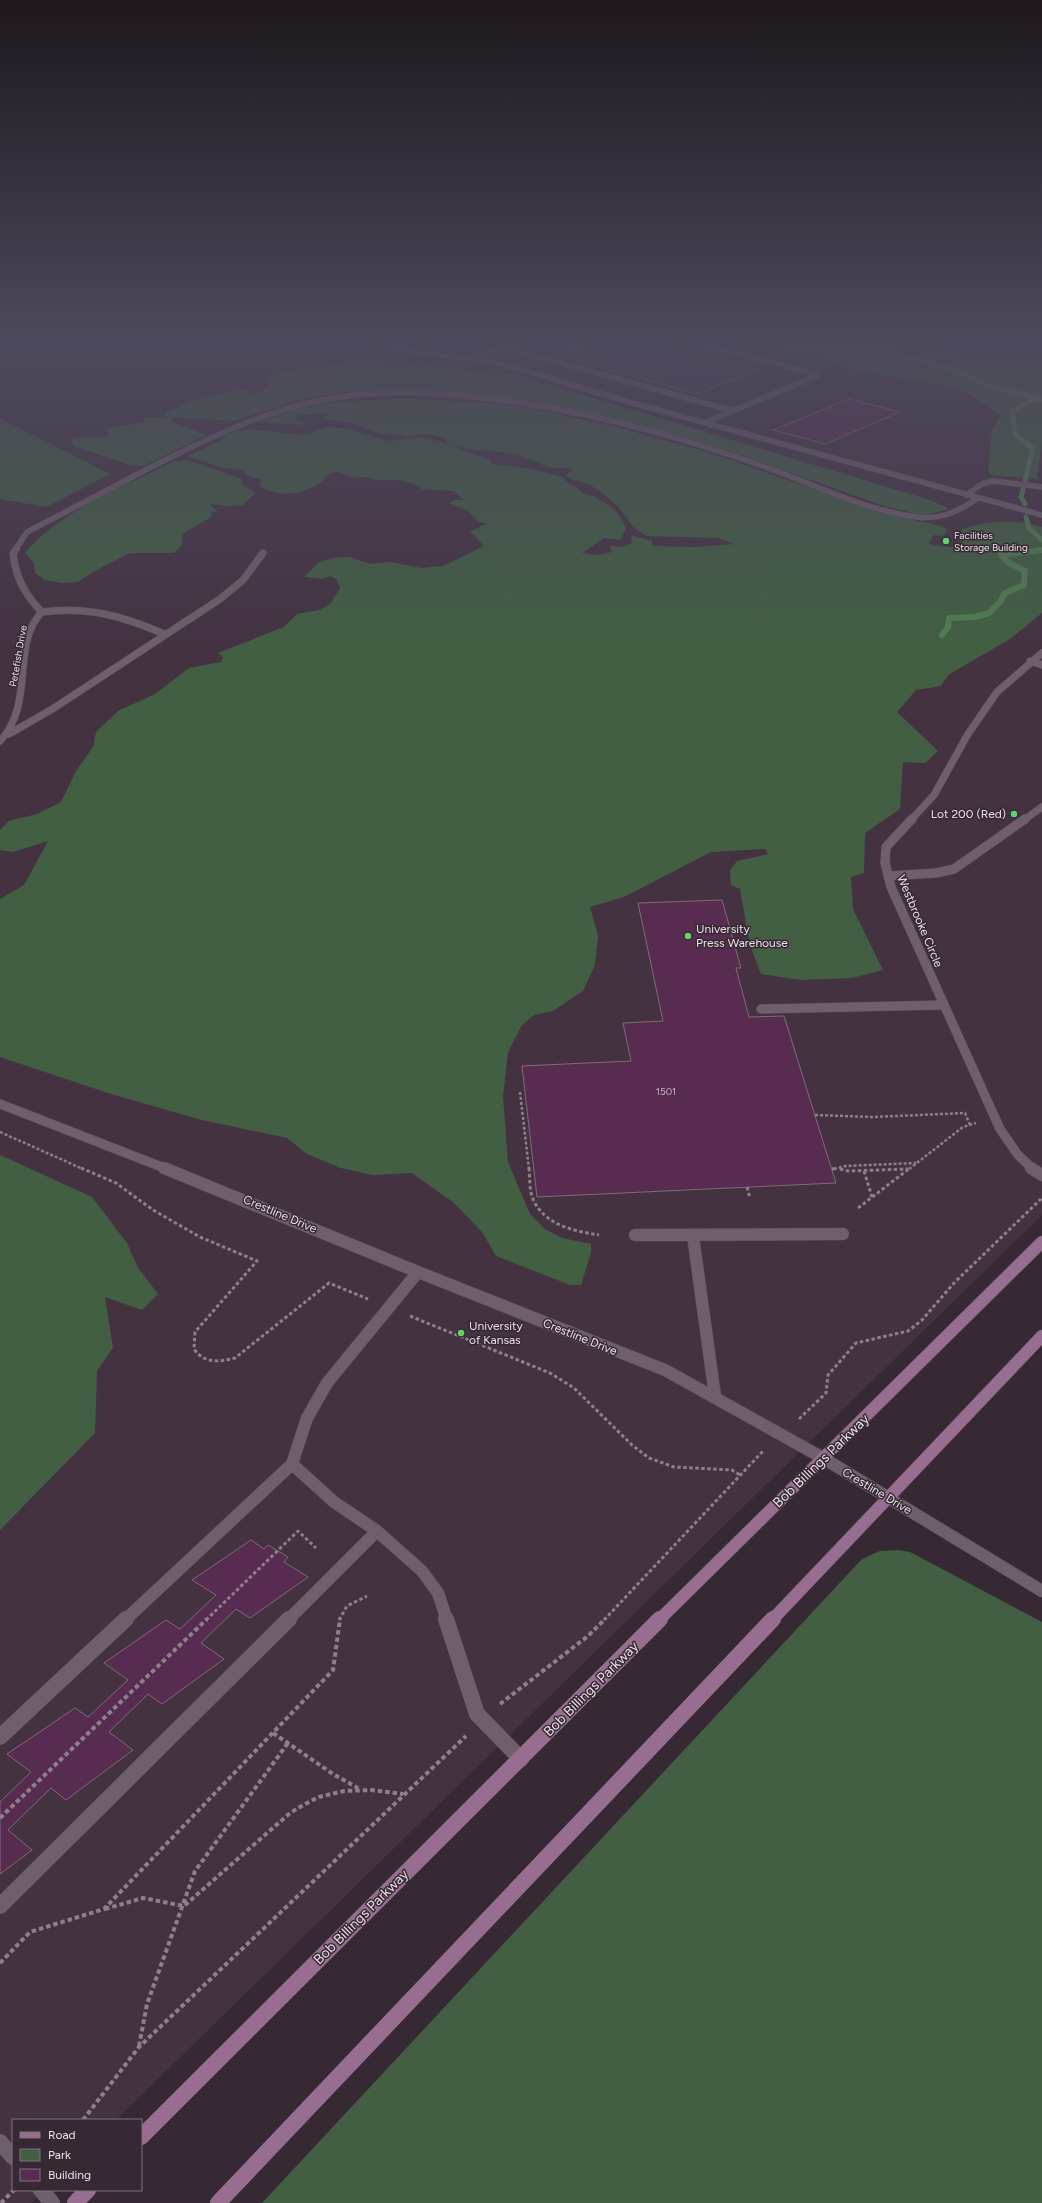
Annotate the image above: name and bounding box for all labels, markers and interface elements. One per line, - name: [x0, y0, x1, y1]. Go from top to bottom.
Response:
- place label: Facilities Storage Building: [954, 529, 1028, 554]
- marker: Facilities Storage Building: [941, 536, 951, 546]
- street label: Petefish Drive: [6, 624, 30, 688]
- place label: Lot 200 (Red): [931, 807, 1006, 821]
- marker: Lot 200 (Red): [1009, 809, 1019, 819]
- street label: Westbrooke Circle: [894, 873, 946, 970]
- place label: University Press Warehouse: [696, 922, 788, 950]
- marker: University Press Warehouse: [683, 931, 693, 941]
- house number: 1501: [656, 1085, 676, 1098]
- street label: Crestline Drive: [241, 1192, 319, 1236]
- street label: Crestline Drive: [541, 1316, 620, 1358]
- place label: University of Kansas: [469, 1319, 524, 1347]
- marker: University of Kansas: [456, 1328, 466, 1338]
- street label: Bob Billings Parkway: [769, 1410, 873, 1511]
- street label: Crestline Drive: [840, 1465, 915, 1518]
- street label: Bob Billings Parkway: [540, 1638, 642, 1740]
- street label: Bob Billings Parkway: [310, 1866, 412, 1968]
- legend: [12, 2119, 142, 2191]
- text: Road: [48, 2128, 76, 2142]
- text: Park: [48, 2148, 71, 2162]
- text: Building: [48, 2168, 91, 2182]

